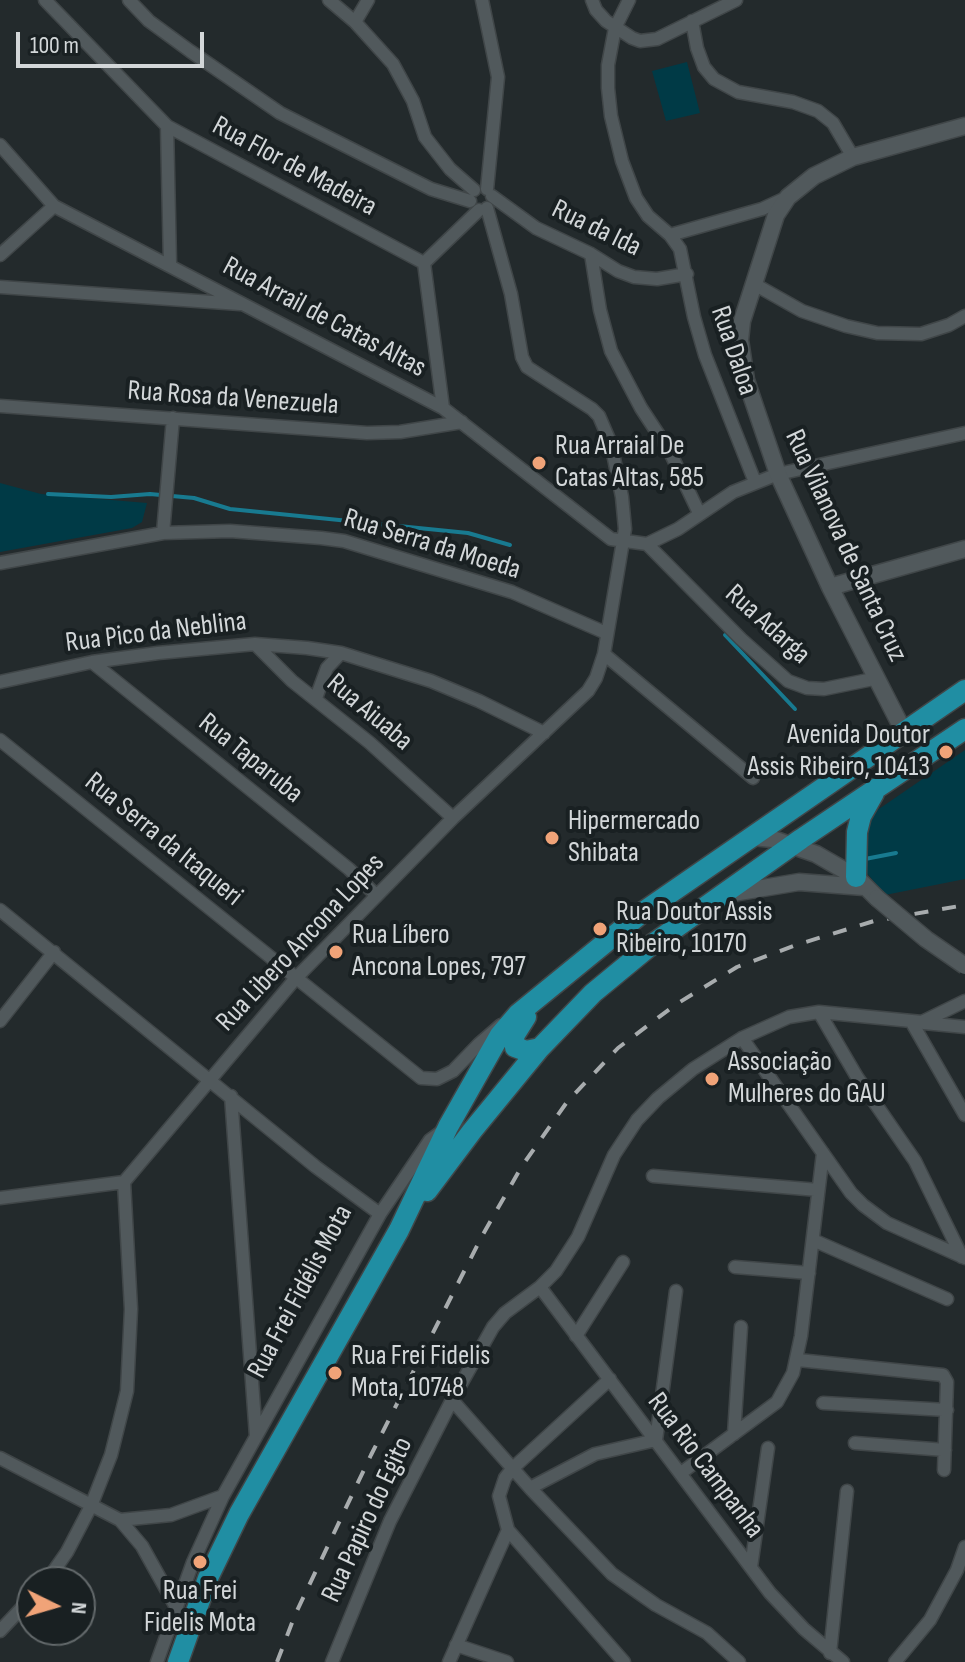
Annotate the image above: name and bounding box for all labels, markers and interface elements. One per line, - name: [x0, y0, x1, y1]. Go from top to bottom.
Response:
- scale bar: [20, 16, 208, 66]
- text: 100 m: [30, 31, 79, 60]
- street label: Rua Flor de Madeira: [206, 110, 382, 224]
- street label: Rua da Ida: [546, 193, 646, 265]
- street label: Rua Arrail de Catas Altas: [217, 250, 431, 386]
- street label: Rua Daloa: [702, 302, 764, 400]
- street label: Rua Rosa da Venezuela: [126, 375, 340, 423]
- street label: Rua Vilanova de Santa Cruz: [777, 425, 913, 667]
- place label: Rua Arraial De Catas Altas, 585: [555, 430, 704, 496]
- marker: Rua Arraial De Catas Altas, 585: [530, 454, 548, 472]
- street label: Rua Serra da Moeda: [340, 502, 524, 588]
- street label: Rua Adarga: [718, 578, 816, 672]
- street label: Rua Pico da Neblina: [64, 605, 248, 661]
- street label: Rua Aiuaba: [319, 667, 419, 759]
- street label: Rua Taparuba: [191, 707, 309, 811]
- place label: Avenida Doutor Assis Ribeiro, 10413: [748, 719, 930, 785]
- marker: Avenida Doutor Assis Ribeiro, 10413: [937, 743, 955, 761]
- street label: Rua Serra da Itaqueri: [77, 766, 249, 914]
- place label: Hipermercado Shibata: [568, 805, 700, 871]
- marker: Hipermercado Shibata: [543, 829, 561, 847]
- street label: Rua Libero Ancona Lopes: [210, 847, 392, 1039]
- place label: Rua Doutor Assis Ribeiro, 10170: [616, 896, 773, 962]
- place label: Rua Líbero Ancona Lopes, 797: [352, 919, 526, 985]
- marker: Rua Doutor Assis Ribeiro, 10170: [591, 920, 609, 938]
- marker: Rua Líbero Ancona Lopes, 797: [327, 943, 345, 961]
- place label: Associação Mulheres do GAU: [728, 1046, 886, 1112]
- marker: Associação Mulheres do GAU: [703, 1070, 721, 1088]
- street label: Rua Frei Fidélis Mota: [241, 1200, 361, 1384]
- place label: Rua Frei Fidelis Mota, 10748: [351, 1340, 490, 1406]
- marker: Rua Frei Fidelis Mota, 10748: [326, 1364, 344, 1382]
- street label: Rua Rio Campanha: [640, 1387, 770, 1545]
- street label: Rua Papiro do Egito: [315, 1432, 421, 1608]
- marker: Rua Frei Fidelis Mota: [191, 1553, 209, 1571]
- north arrow: [16, 1566, 96, 1646]
- place label: Rua Frei Fidelis Mota: [144, 1575, 256, 1641]
- text: N: [64, 1601, 92, 1615]

